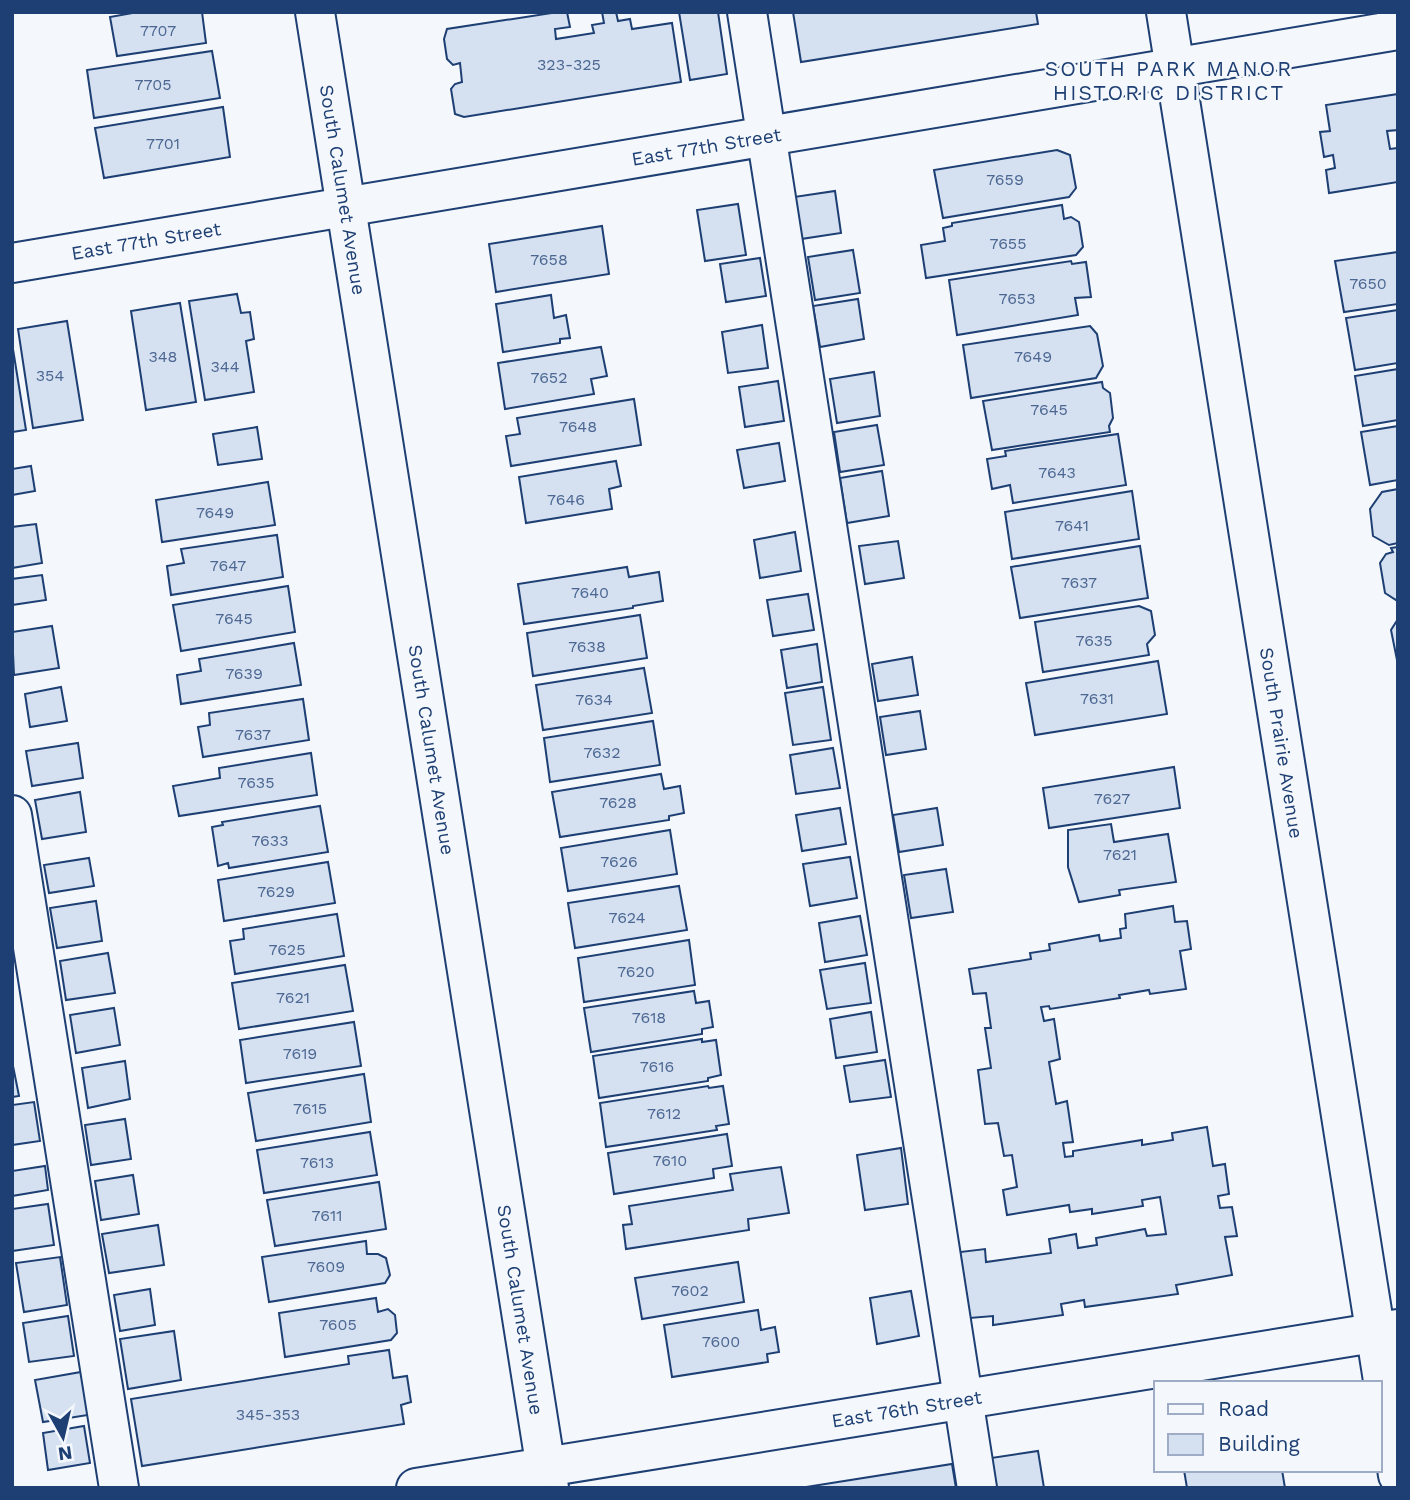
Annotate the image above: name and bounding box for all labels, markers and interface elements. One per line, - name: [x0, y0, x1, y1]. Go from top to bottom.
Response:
- house number: 7707: [140, 21, 176, 40]
- house number: 323-325: [537, 55, 601, 74]
- district label: SOUTH PARK MANOR HISTORIC DISTRICT: [1045, 56, 1293, 105]
- house number: 7705: [135, 75, 171, 94]
- street label: South Calumet Avenue: [315, 83, 371, 297]
- street label: East 77th Street: [630, 122, 783, 170]
- house number: 7701: [146, 134, 180, 153]
- house number: 7659: [986, 170, 1024, 189]
- street label: East 77th Street: [70, 217, 223, 264]
- house number: 7655: [989, 234, 1027, 253]
- house number: 7658: [530, 250, 568, 269]
- house number: 7650: [1349, 274, 1387, 293]
- house number: 7653: [998, 289, 1036, 308]
- house number: 348: [149, 347, 177, 366]
- house number: 7649: [1014, 347, 1052, 366]
- house number: 344: [211, 357, 240, 376]
- house number: 354: [36, 366, 64, 385]
- house number: 7652: [530, 368, 568, 387]
- house number: 7645: [1030, 400, 1068, 419]
- house number: 7648: [559, 417, 597, 436]
- house number: 7643: [1038, 463, 1076, 482]
- house number: 7646: [547, 490, 585, 509]
- house number: 7649: [196, 503, 234, 522]
- house number: 7641: [1055, 516, 1089, 535]
- house number: 7647: [210, 556, 246, 575]
- house number: 7637: [1061, 573, 1097, 592]
- house number: 7640: [571, 583, 609, 602]
- house number: 7645: [215, 609, 253, 628]
- house number: 7635: [1075, 631, 1113, 650]
- house number: 7638: [568, 637, 606, 656]
- street label: South Calumet Avenue: [404, 643, 460, 857]
- street label: South Prairie Avenue: [1255, 646, 1308, 840]
- house number: 7639: [225, 664, 263, 683]
- house number: 7631: [1080, 689, 1114, 708]
- house number: 7634: [575, 690, 613, 709]
- house number: 7637: [235, 725, 271, 744]
- house number: 7632: [583, 743, 621, 762]
- house number: 7635: [237, 773, 275, 792]
- house number: 7627: [1094, 789, 1130, 808]
- house number: 7628: [599, 793, 637, 812]
- house number: 7633: [251, 831, 289, 850]
- house number: 7621: [1103, 845, 1137, 864]
- house number: 7626: [600, 852, 638, 871]
- house number: 7629: [257, 882, 295, 901]
- house number: 7624: [608, 908, 646, 927]
- house number: 7625: [268, 940, 306, 959]
- house number: 7620: [617, 962, 655, 981]
- house number: 7621: [276, 988, 310, 1007]
- house number: 7618: [632, 1008, 666, 1027]
- house number: 7619: [283, 1044, 317, 1063]
- house number: 7616: [640, 1057, 674, 1076]
- house number: 7615: [293, 1099, 327, 1118]
- house number: 7612: [647, 1104, 681, 1123]
- house number: 7610: [653, 1151, 687, 1170]
- house number: 7613: [300, 1153, 334, 1172]
- street label: South Calumet Avenue: [493, 1203, 549, 1417]
- house number: 7611: [312, 1206, 342, 1225]
- house number: 7609: [307, 1257, 345, 1276]
- house number: 7602: [671, 1281, 709, 1300]
- house number: 7605: [319, 1315, 357, 1334]
- house number: 7600: [702, 1332, 740, 1351]
- legend: [1154, 1381, 1382, 1472]
- street label: East 76th Street: [830, 1385, 983, 1432]
- text: Road: [1218, 1396, 1269, 1421]
- north arrow: [28, 1402, 98, 1472]
- house number: 345-353: [236, 1405, 300, 1424]
- text: Building: [1218, 1431, 1300, 1456]
- text: N: [57, 1441, 74, 1466]

